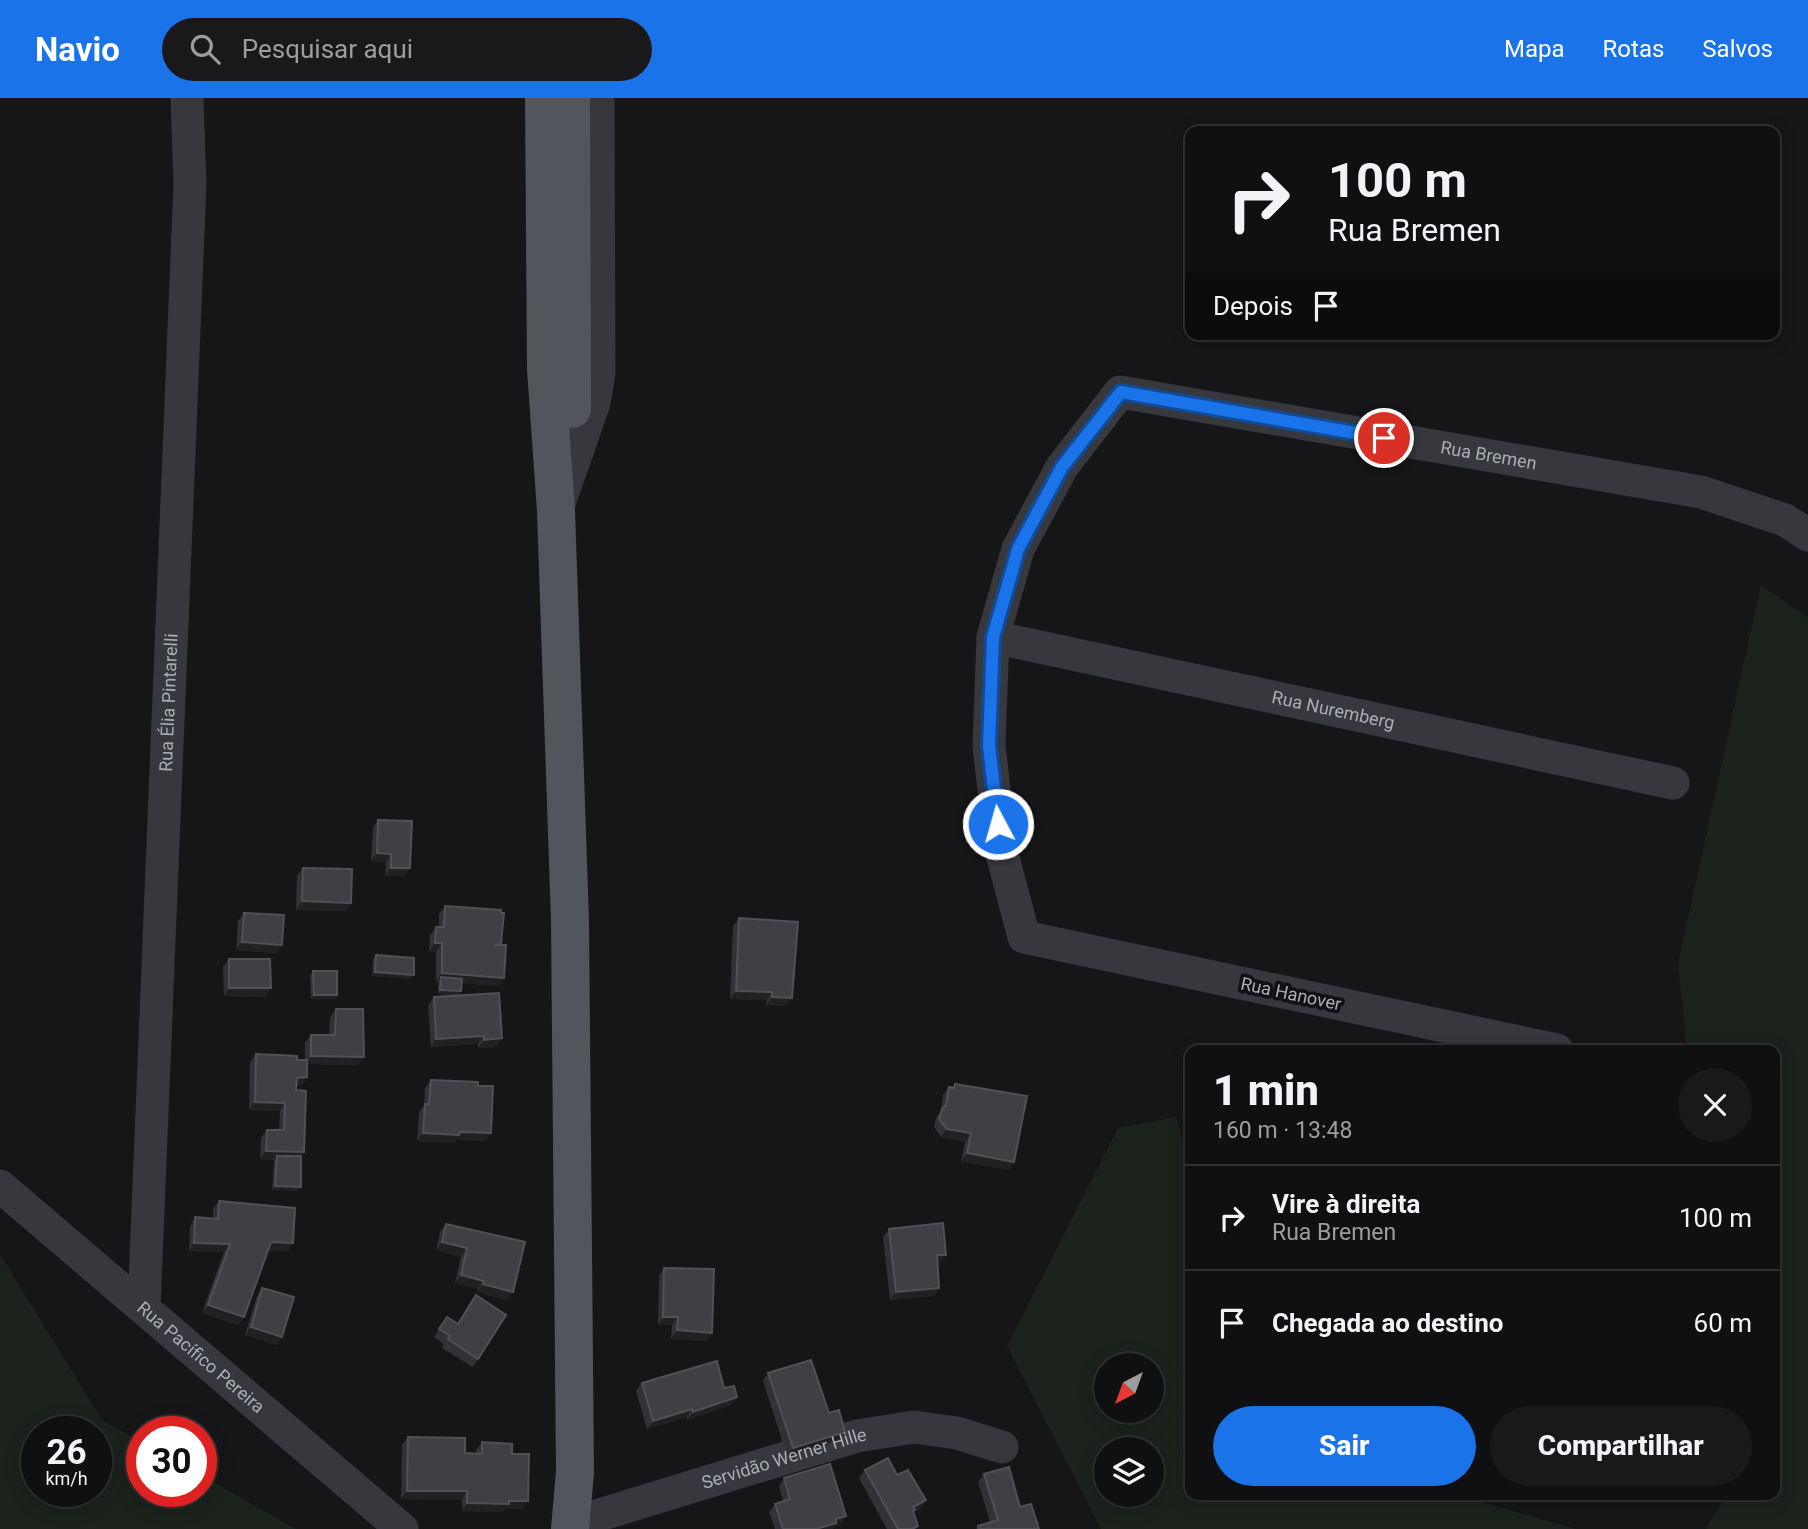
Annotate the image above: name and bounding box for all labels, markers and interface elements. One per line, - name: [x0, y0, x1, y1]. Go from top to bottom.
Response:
- search box: [162, 18, 652, 81]
- text: Navio: [35, 30, 120, 69]
- icon: search: [186, 30, 224, 68]
- text: Pesquisar aqui: [242, 34, 413, 64]
- text: Mapa: [1504, 35, 1565, 63]
- text: Rotas: [1603, 35, 1664, 63]
- text: Salvos: [1702, 35, 1773, 63]
- text: 100 m: [1328, 152, 1467, 209]
- icon: right: [1213, 154, 1304, 245]
- text: Rua Bremen: [1328, 211, 1501, 249]
- icon: arrive: [1307, 287, 1345, 325]
- text: Depois: [1213, 291, 1293, 321]
- pin: [1354, 408, 1414, 468]
- icon: arrive: [1365, 419, 1403, 457]
- street label: Rua Bremen: [1439, 436, 1538, 474]
- street label: Rua Élia Pintarelli: [155, 633, 182, 772]
- street label: Rua Nuremberg: [1270, 686, 1397, 733]
- position arrow: [961, 787, 1035, 861]
- street label: Rua Hanover: [1239, 973, 1343, 1014]
- text: 1 min: [1213, 1066, 1319, 1115]
- button: close: [1678, 1068, 1752, 1142]
- text: 160 m · 13:48: [1213, 1117, 1352, 1144]
- text: Vire à direita: [1272, 1189, 1420, 1219]
- icon: right: [1213, 1199, 1251, 1237]
- text: 100 m: [1679, 1203, 1752, 1233]
- text: Rua Bremen: [1272, 1219, 1396, 1246]
- street label: Rua Pacífico Pereira: [133, 1297, 269, 1417]
- icon: arrive: [1213, 1304, 1251, 1342]
- text: Chegada ao destino: [1272, 1308, 1503, 1338]
- text: 60 m: [1694, 1308, 1752, 1338]
- north arrow: [1094, 1353, 1164, 1423]
- map controls: [1094, 1353, 1164, 1507]
- button: Sair: [1213, 1406, 1476, 1486]
- button: Compartilhar: [1490, 1406, 1752, 1486]
- speed limit sign: 30: [126, 1416, 217, 1507]
- street label: Servidão Werner Hille: [699, 1424, 868, 1493]
- text: 26: [46, 1432, 87, 1473]
- button: layers: [1094, 1437, 1164, 1507]
- text: km/h: [45, 1468, 88, 1489]

